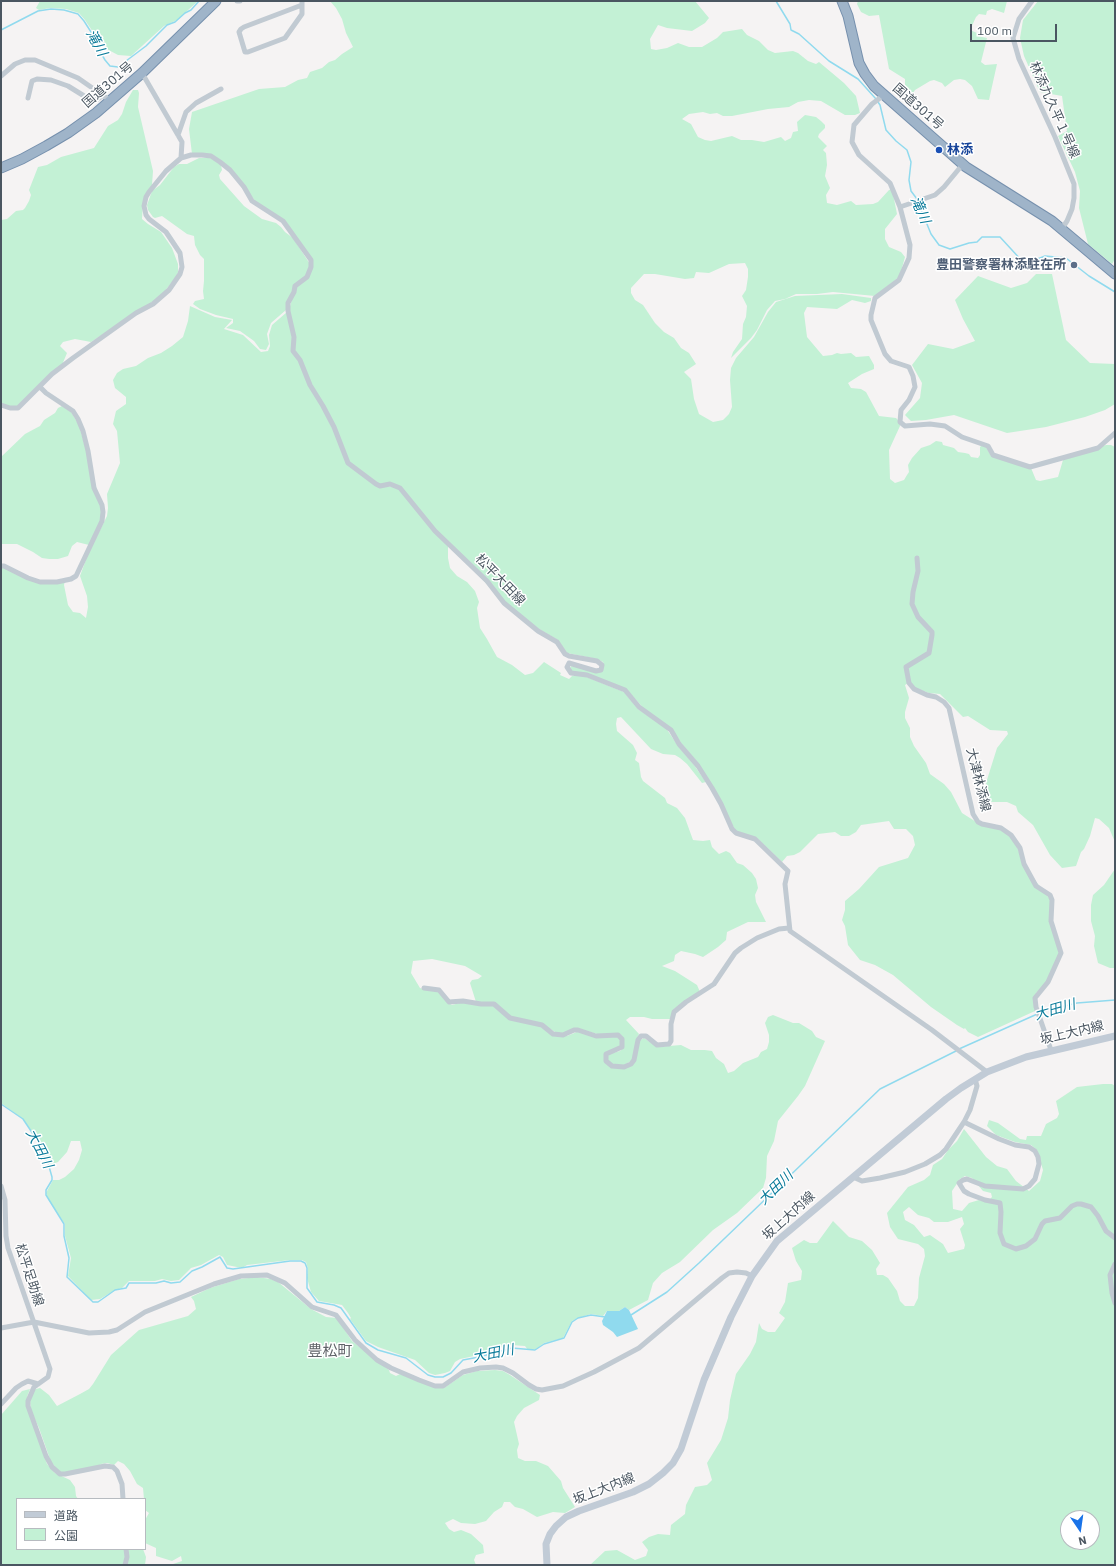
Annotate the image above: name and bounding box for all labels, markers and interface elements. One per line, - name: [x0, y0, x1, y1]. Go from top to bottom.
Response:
- scale bar: [972, 16, 1059, 42]
- text: 100 m: [977, 23, 1012, 38]
- water label: 滝川: [82, 27, 110, 59]
- street label: 国道301号: [79, 59, 137, 111]
- street label: 林添九久平１号線: [1026, 59, 1082, 161]
- street label: 国道301号: [889, 81, 947, 133]
- place label: 林添: [947, 142, 973, 158]
- marker: 林添: [934, 145, 944, 155]
- water label: 滝川: [907, 194, 933, 226]
- place label: 豊田警察署林添駐在所: [936, 257, 1066, 273]
- marker: 豊田警察署林添駐在所: [1069, 260, 1079, 270]
- street label: 松平大田線: [472, 551, 528, 609]
- street label: 大津林添線: [963, 747, 993, 813]
- water label: 大田川: [1032, 996, 1078, 1024]
- street label: 坂上大内線: [1039, 1018, 1105, 1048]
- water label: 大田川: [22, 1126, 56, 1172]
- water label: 大田川: [755, 1167, 797, 1209]
- street label: 坂上大内線: [760, 1188, 818, 1244]
- street label: 松平足助線: [12, 1242, 46, 1308]
- water label: 大田川: [471, 1342, 515, 1366]
- district label: 豊松町: [308, 1343, 352, 1361]
- street label: 坂上大内線: [571, 1470, 637, 1508]
- legend: [16, 1498, 146, 1550]
- text: 道路: [54, 1508, 78, 1523]
- north arrow: [1060, 1510, 1100, 1550]
- text: 公園: [54, 1528, 78, 1543]
- text: N: [1077, 1533, 1088, 1548]

